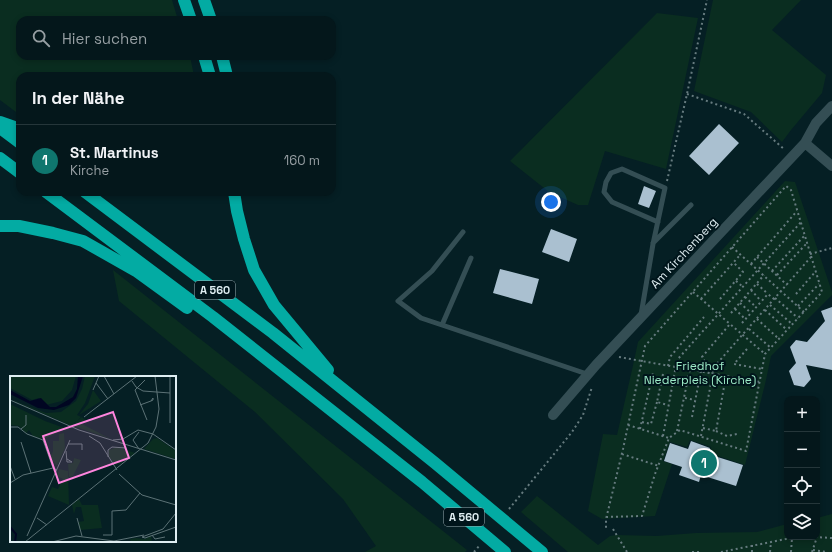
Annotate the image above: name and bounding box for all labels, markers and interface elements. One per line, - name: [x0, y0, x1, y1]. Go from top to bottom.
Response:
- search box: [16, 16, 336, 60]
- icon: search: [30, 27, 52, 49]
- text: Hier suchen: [62, 29, 147, 48]
- text: In der Nähe: [32, 87, 124, 109]
- text: St. Martinus: [70, 143, 159, 162]
- text: 1: [42, 152, 48, 169]
- text: 160 m: [284, 152, 320, 169]
- text: Kirche: [70, 162, 109, 179]
- your location: [541, 192, 561, 212]
- street label: Am Kirchenberg: [647, 214, 721, 292]
- road number: A 560: [195, 281, 235, 299]
- park label: Friedhof Niederpleis (Kirche): [644, 358, 756, 388]
- inset map: [10, 376, 176, 542]
- map controls: [784, 396, 820, 540]
- button: +: [784, 396, 820, 432]
- button: −: [784, 432, 820, 468]
- pin: 1: [691, 448, 717, 478]
- button: locate: [784, 468, 820, 504]
- button: layers: [784, 504, 820, 540]
- road number: A 560: [444, 508, 484, 526]

